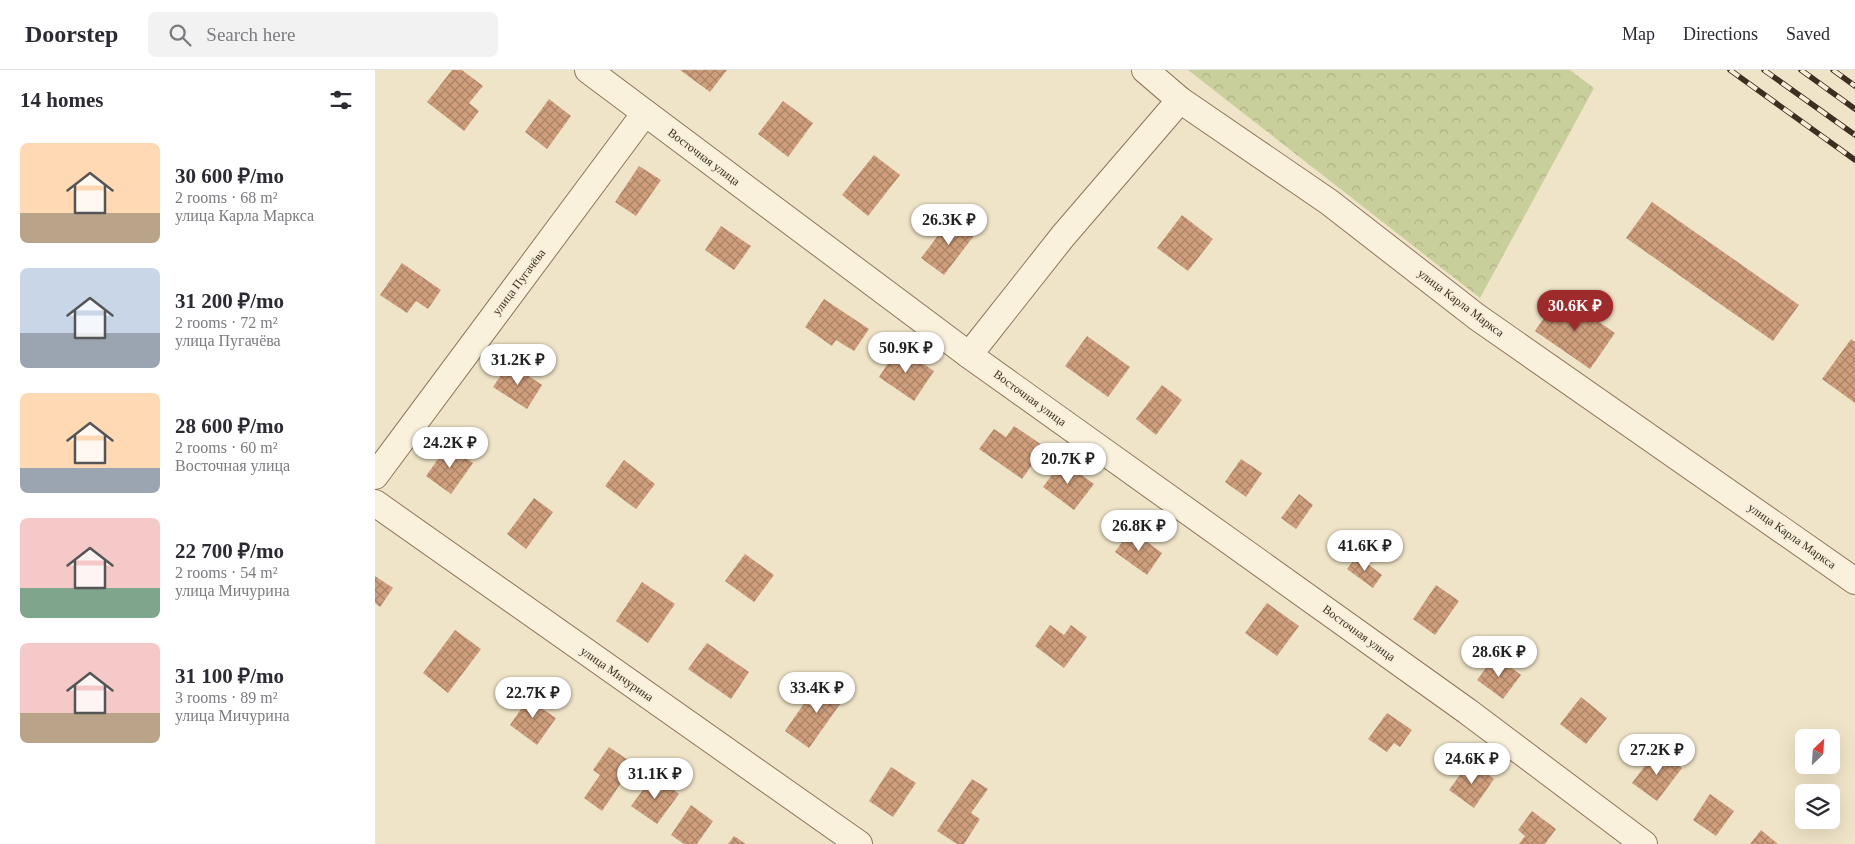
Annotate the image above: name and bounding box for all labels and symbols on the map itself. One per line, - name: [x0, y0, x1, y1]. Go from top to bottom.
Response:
- street label: Восточная улица: [665, 125, 743, 189]
- pin: 26.3K ₽: [903, 204, 995, 246]
- street label: улица Пугачёва: [490, 246, 549, 318]
- street label: улица Карла Маркса: [1415, 266, 1507, 340]
- pin: 30.6K ₽: [1529, 290, 1621, 332]
- pin: 50.9K ₽: [860, 332, 952, 374]
- pin: 31.2K ₽: [472, 344, 564, 386]
- street label: Восточная улица: [991, 367, 1070, 429]
- pin: 24.2K ₽: [404, 426, 496, 469]
- pin: 20.7K ₽: [1022, 442, 1114, 485]
- street label: улица Карла Маркса: [1745, 500, 1839, 572]
- pin: 26.8K ₽: [1093, 510, 1185, 552]
- pin: 41.6K ₽: [1319, 530, 1411, 572]
- street label: Восточная улица: [1320, 602, 1399, 664]
- pin: 28.6K ₽: [1453, 636, 1545, 678]
- street label: улица Мичурина: [578, 644, 657, 705]
- pin: 33.4K ₽: [771, 672, 863, 714]
- pin: 22.7K ₽: [487, 676, 579, 719]
- north arrow: [1795, 729, 1840, 774]
- pin: 27.2K ₽: [1611, 734, 1703, 776]
- pin: 24.6K ₽: [1426, 742, 1518, 785]
- pin: 31.1K ₽: [609, 758, 701, 800]

